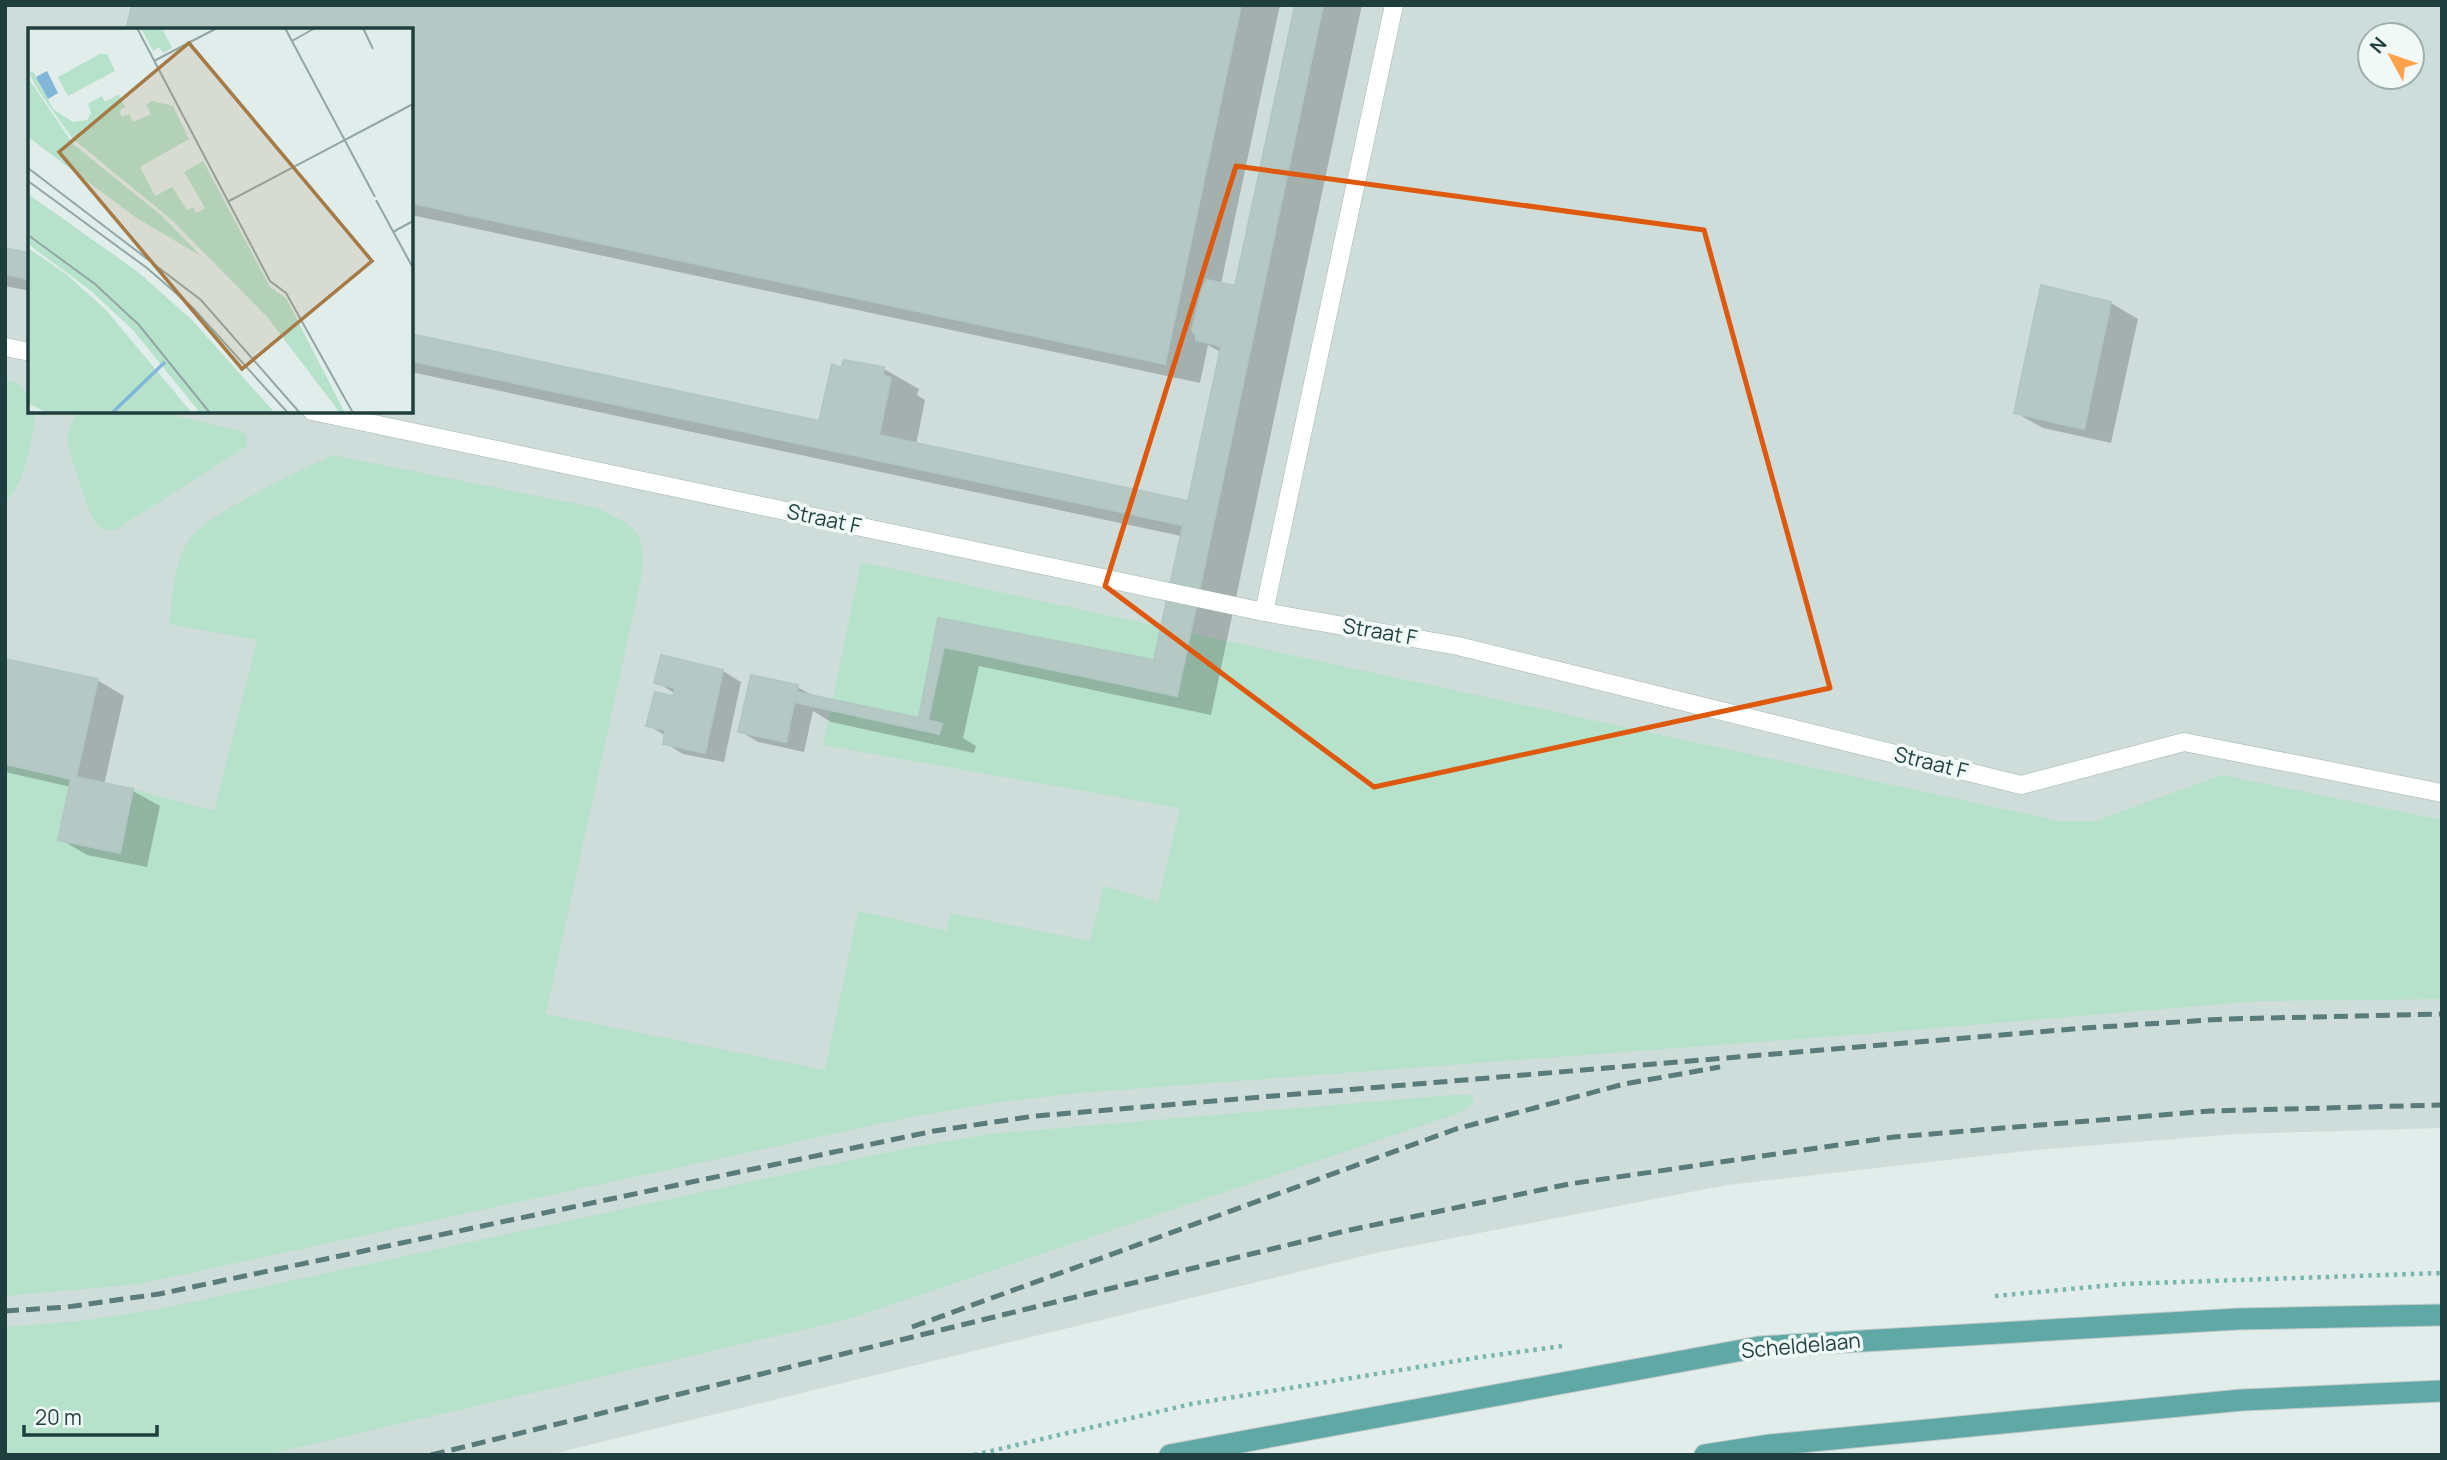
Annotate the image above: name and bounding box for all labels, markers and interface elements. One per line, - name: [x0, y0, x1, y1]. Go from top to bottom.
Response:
- north arrow: [2356, 21, 2426, 91]
- inset map: [28, 28, 413, 413]
- text: N: [2364, 31, 2392, 59]
- street label: Straat F: [785, 497, 864, 540]
- street label: Straat F: [1341, 611, 1420, 651]
- street label: Straat F: [1891, 739, 1971, 785]
- street label: Scheldelaan: [1740, 1326, 1862, 1364]
- scale bar: [24, 1394, 158, 1438]
- text: 20 m: [35, 1403, 82, 1431]

